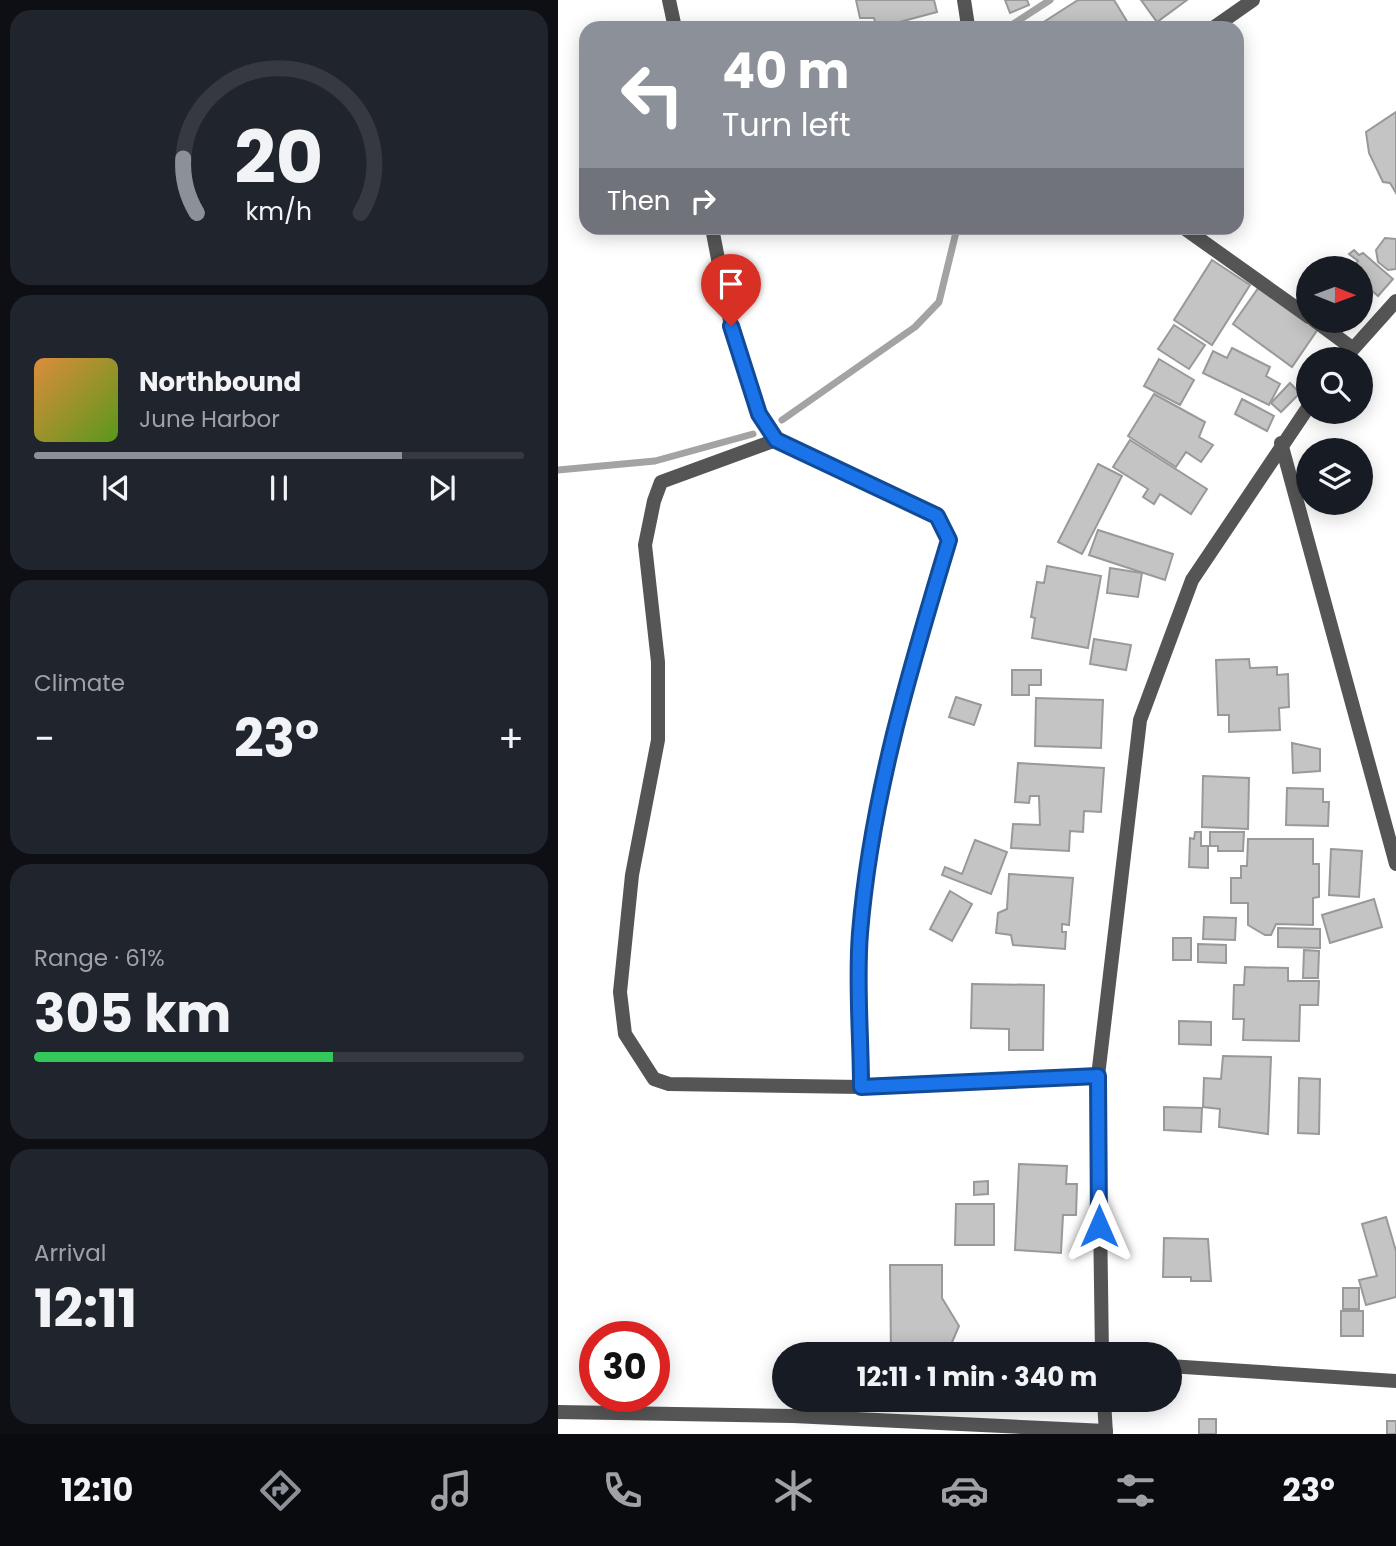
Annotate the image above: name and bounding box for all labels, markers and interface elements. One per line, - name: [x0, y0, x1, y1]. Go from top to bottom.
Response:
- text: 40 m: [722, 37, 849, 105]
- icon: left: [607, 49, 698, 140]
- text: Turn left: [722, 102, 851, 147]
- text: 20: [234, 108, 324, 209]
- icon: right: [684, 182, 722, 220]
- text: Then: [607, 183, 670, 219]
- text: km/h: [246, 194, 312, 229]
- pin: [701, 254, 761, 326]
- north arrow: [1296, 256, 1374, 332]
- map controls: [1296, 256, 1373, 515]
- icon: arrive: [712, 265, 750, 303]
- button: search: [1296, 347, 1373, 424]
- text: Northbound: [139, 364, 301, 400]
- text: June Harbor: [139, 403, 280, 435]
- button: layers: [1296, 438, 1373, 515]
- icon: previous: [97, 469, 135, 507]
- icon: pause: [260, 469, 298, 507]
- icon: next: [423, 469, 461, 507]
- text: Climate: [34, 667, 125, 699]
- text: 23°: [234, 702, 319, 775]
- text: −: [34, 712, 55, 765]
- text: +: [498, 712, 524, 765]
- text: Range · 61%: [34, 942, 165, 974]
- text: 305 km: [34, 977, 231, 1050]
- position arrow: [1062, 1189, 1136, 1263]
- text: Arrival: [34, 1237, 106, 1269]
- text: 12:11: [34, 1272, 137, 1345]
- speed limit sign: 30: [579, 1321, 670, 1412]
- text: 12:11 · 1 min · 340 m: [857, 1359, 1097, 1395]
- icon: directions: [256, 1466, 305, 1515]
- icon: music: [427, 1466, 476, 1515]
- icon: phone: [598, 1466, 647, 1515]
- icon: climate: [769, 1466, 818, 1515]
- icon: car: [940, 1466, 989, 1515]
- icon: filters: [1111, 1466, 1160, 1515]
- text: 12:10: [61, 1467, 133, 1512]
- text: 23°: [1282, 1467, 1335, 1512]

